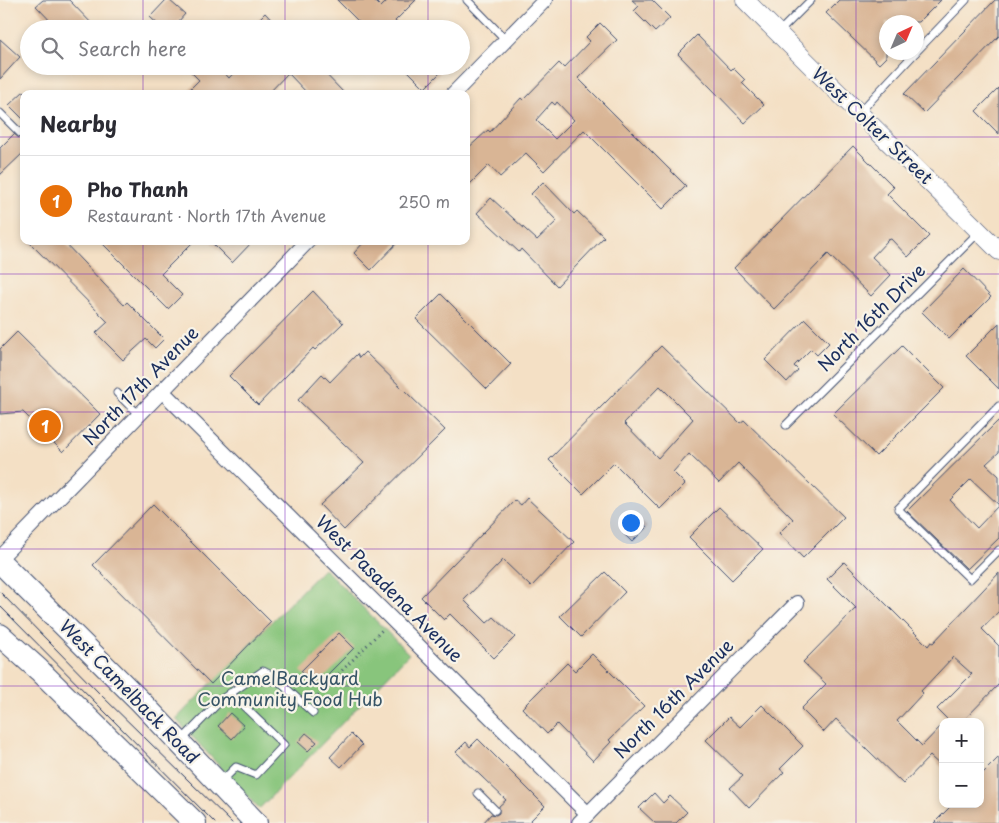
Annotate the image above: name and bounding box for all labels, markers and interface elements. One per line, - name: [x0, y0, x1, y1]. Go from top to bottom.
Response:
- north arrow: [879, 15, 924, 60]
- search box: [20, 20, 470, 75]
- icon: search: [38, 34, 66, 62]
- text: Search here: [78, 34, 187, 62]
- street label: West Colter Street: [806, 60, 940, 190]
- text: Nearby: [40, 107, 117, 139]
- text: Pho Thanh: [87, 175, 188, 203]
- text: 1: [52, 189, 60, 213]
- text: 250 m: [399, 189, 450, 213]
- text: Restaurant · North 17th Avenue: [87, 203, 326, 227]
- street label: North 16th Drive: [811, 257, 931, 377]
- street label: North 17th Avenue: [76, 319, 204, 451]
- pin: 1: [29, 407, 61, 445]
- street label: West Pasadena Avenue: [310, 508, 470, 668]
- your location: [618, 510, 644, 536]
- street label: West Camelback Road: [54, 613, 206, 769]
- street label: North 16th Avenue: [607, 632, 739, 764]
- park label: CamelBackyard Community Food Hub: [197, 664, 383, 712]
- map controls: [939, 718, 984, 808]
- button: +: [939, 718, 984, 763]
- button: −: [939, 763, 984, 808]

